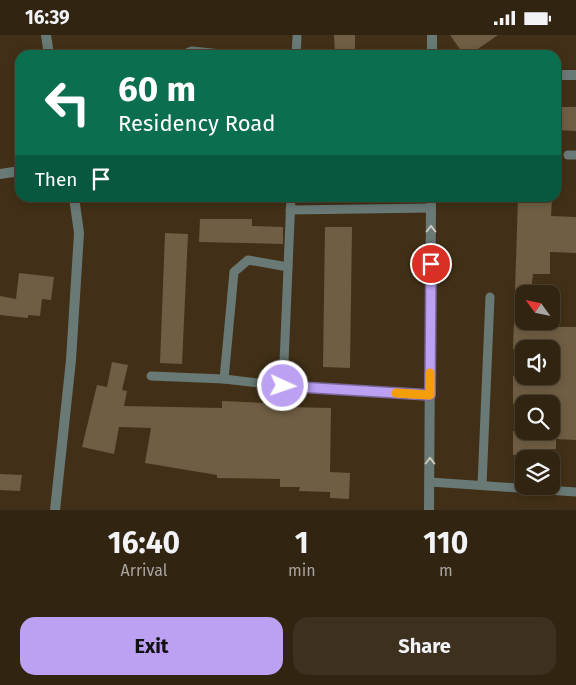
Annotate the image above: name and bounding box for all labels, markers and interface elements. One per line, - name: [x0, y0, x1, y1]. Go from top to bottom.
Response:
- text: 16:39: [25, 6, 70, 29]
- text: 60 m: [118, 68, 196, 110]
- icon: left: [35, 70, 100, 135]
- text: Residency Road: [118, 110, 275, 137]
- icon: arrive: [87, 165, 115, 193]
- text: Then: [35, 168, 77, 191]
- one-way arrow: [426, 225, 436, 232]
- pin: [410, 243, 452, 285]
- icon: arrive: [417, 250, 445, 278]
- north arrow: [515, 285, 560, 330]
- map controls: [515, 285, 560, 495]
- button: sound: [515, 340, 560, 385]
- position arrow: [256, 359, 308, 411]
- button: search: [515, 395, 560, 440]
- button: layers: [515, 450, 560, 495]
- one-way arrow: [425, 457, 435, 465]
- text: 16:40: [108, 525, 180, 561]
- text: 1: [295, 525, 309, 561]
- text: 110: [423, 525, 468, 561]
- text: Arrival: [121, 561, 167, 580]
- text: min: [288, 561, 316, 580]
- text: m: [439, 561, 453, 580]
- button: Exit: [20, 617, 283, 675]
- button: Share: [293, 617, 556, 675]

